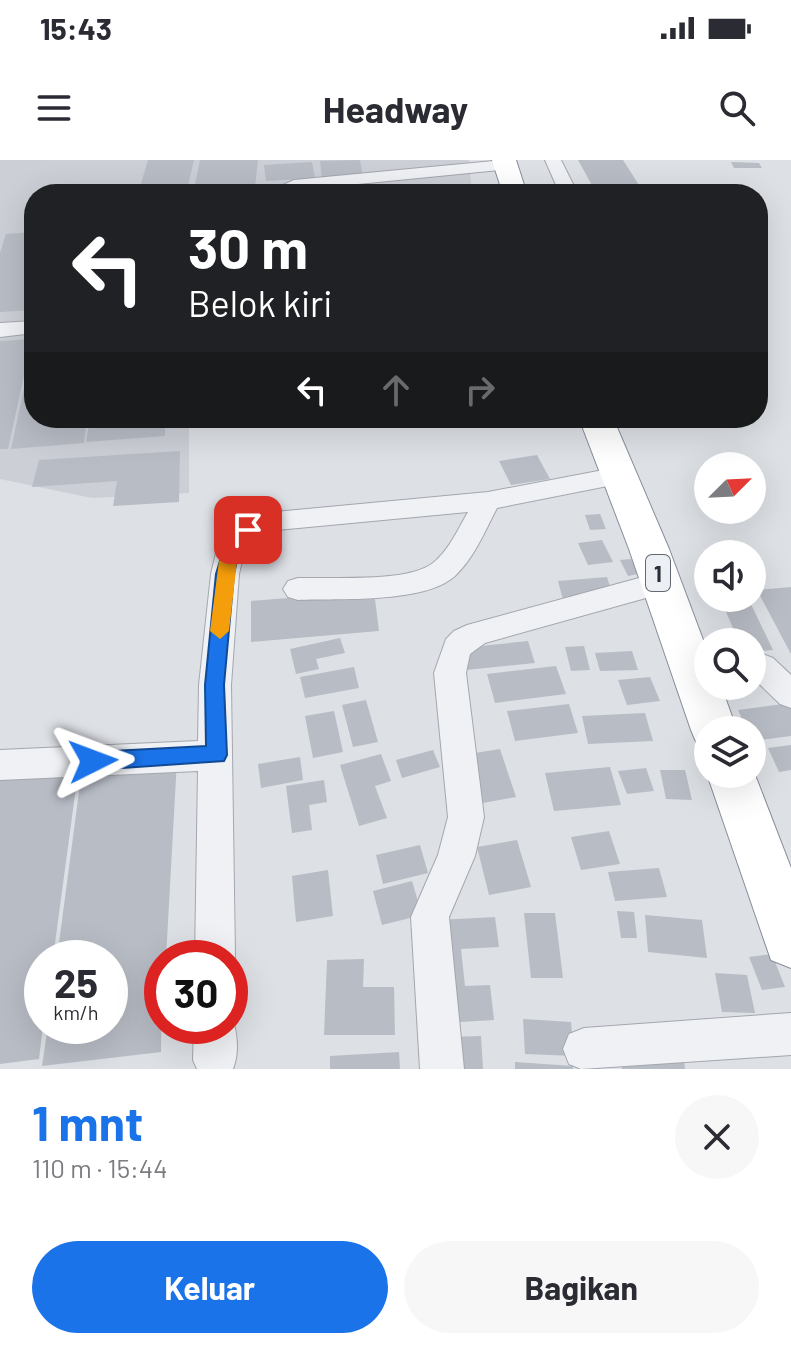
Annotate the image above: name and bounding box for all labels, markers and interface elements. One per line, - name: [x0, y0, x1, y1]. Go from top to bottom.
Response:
- text: 15:43: [40, 10, 112, 46]
- icon: menu: [32, 86, 76, 130]
- icon: search: [715, 86, 759, 130]
- text: Headway: [323, 87, 468, 130]
- text: 30 m: [188, 213, 308, 280]
- icon: left: [56, 216, 160, 320]
- text: Belok kiri: [188, 281, 332, 324]
- icon: left: [290, 368, 334, 412]
- icon: ahead: [374, 368, 418, 412]
- icon: right: [458, 368, 502, 412]
- north arrow: [694, 452, 766, 524]
- map controls: [694, 452, 766, 788]
- pin: [214, 496, 282, 564]
- icon: arrive: [226, 508, 270, 552]
- button: sound: [694, 540, 766, 612]
- road number: 1: [646, 555, 670, 591]
- button: search: [694, 628, 766, 700]
- button: layers: [694, 716, 766, 788]
- position arrow: [51, 719, 135, 803]
- speed limit sign: 30: [144, 940, 248, 1044]
- text: 25: [54, 958, 98, 1006]
- text: km/h: [53, 1000, 99, 1024]
- text: 1 mnt: [32, 1093, 143, 1151]
- button: close: [675, 1095, 759, 1179]
- text: 110 m · 15:44: [32, 1152, 167, 1183]
- button: Keluar: [32, 1241, 388, 1333]
- button: Bagikan: [404, 1241, 759, 1333]

